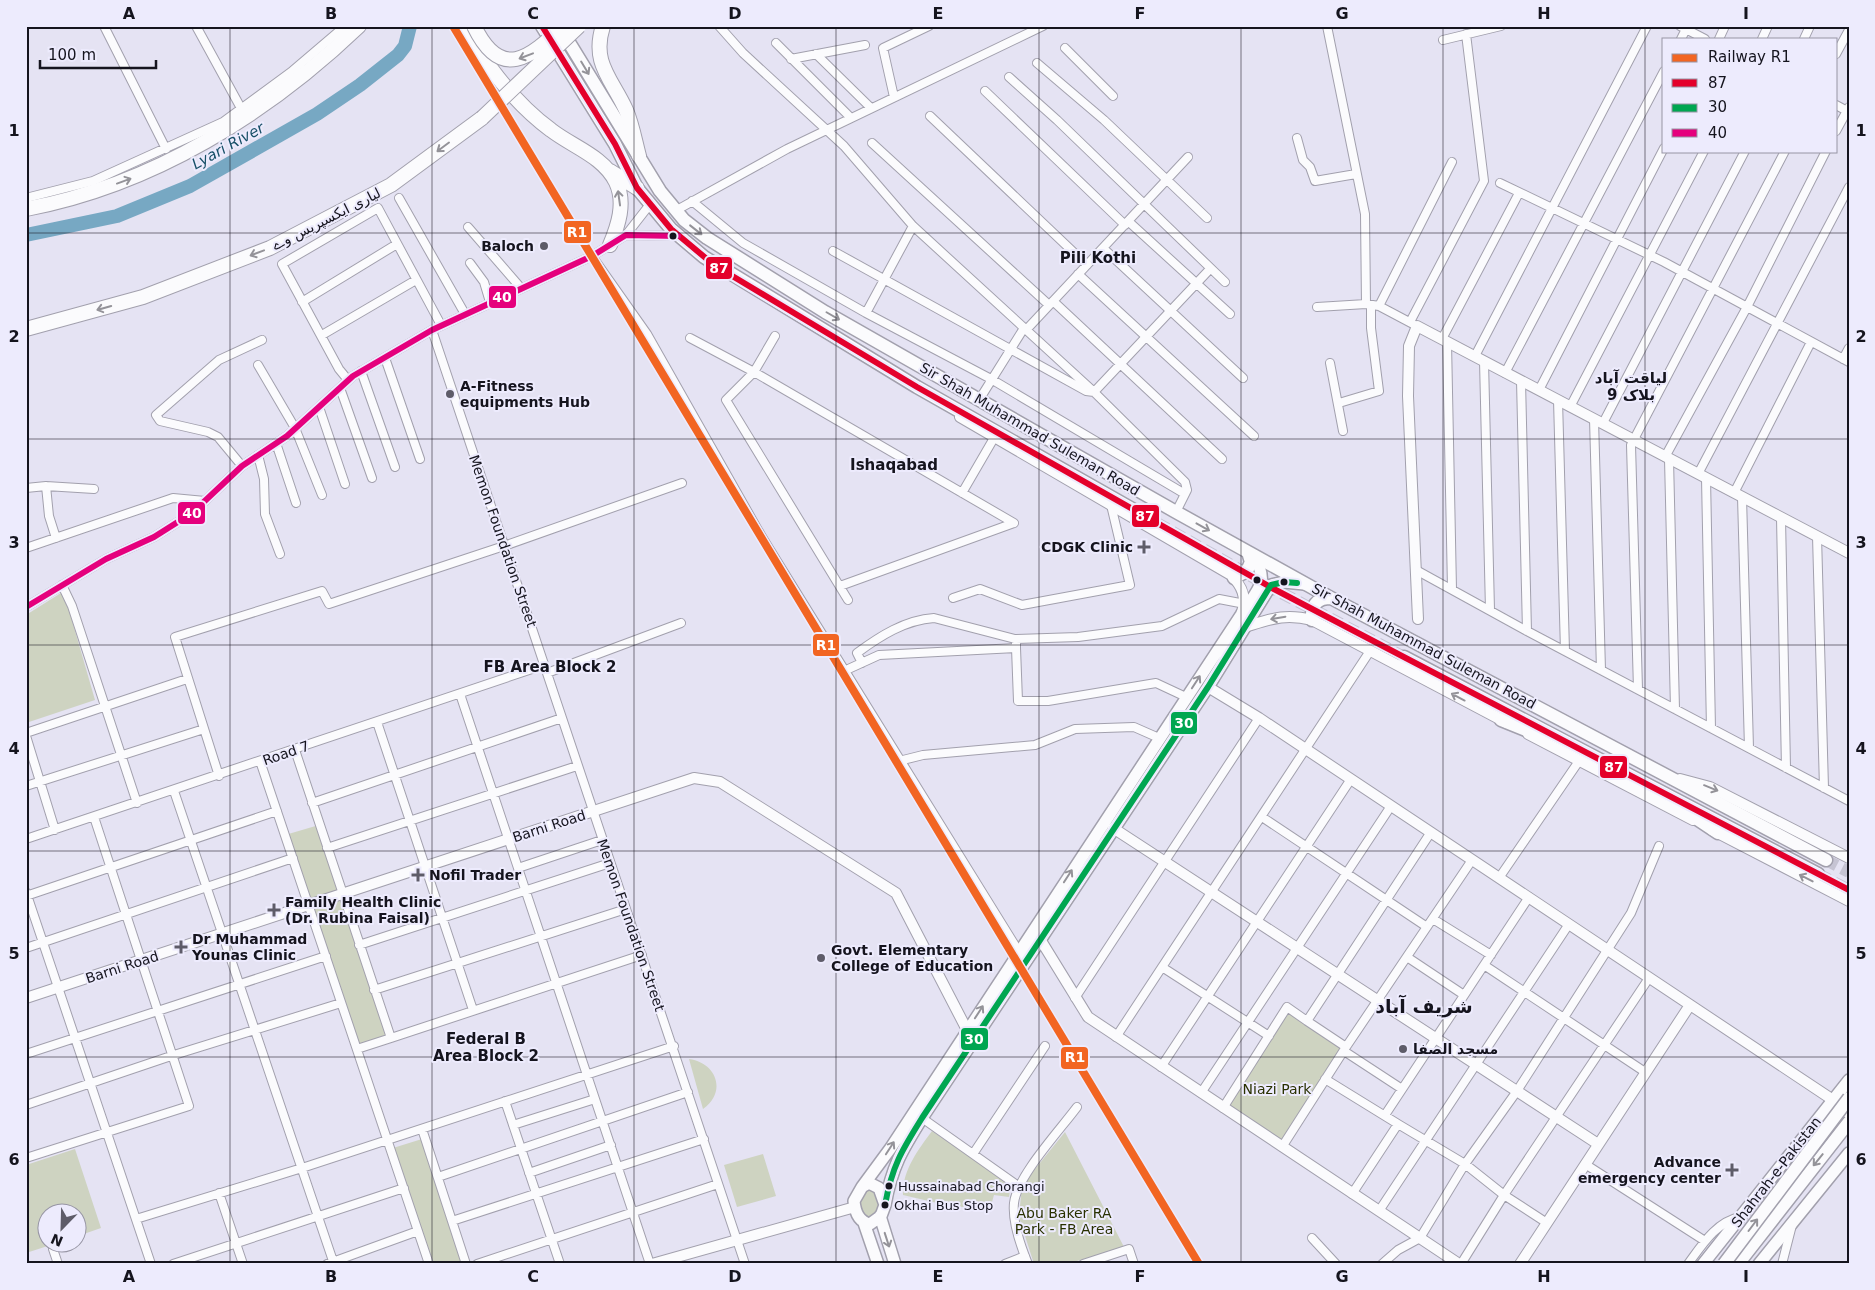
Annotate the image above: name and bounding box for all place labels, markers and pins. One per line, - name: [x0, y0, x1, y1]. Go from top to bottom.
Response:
- unlabelled marker: [668, 231, 678, 241]
- place label: Baloch: [481, 238, 534, 254]
- marker: Baloch: [538, 240, 550, 252]
- place label: A-Fitness equipments Hub: [460, 378, 590, 410]
- marker: A-Fitness equipments Hub: [444, 388, 456, 400]
- place label: CDGK Clinic: [1041, 539, 1133, 555]
- marker: CDGK Clinic: [1137, 540, 1151, 554]
- unlabelled marker: [1252, 575, 1262, 585]
- unlabelled marker: [1279, 577, 1289, 587]
- place label: Nofil Trader: [429, 867, 521, 883]
- marker: Nofil Trader: [411, 868, 425, 882]
- place label: Family Health Clinic (Dr. Rubina Faisal): [285, 894, 441, 926]
- marker: Family Health Clinic (Dr. Rubina Faisal): [267, 903, 281, 917]
- place label: Dr Muhammad Younas Clinic: [191, 931, 307, 963]
- marker: Dr Muhammad Younas Clinic: [174, 940, 188, 954]
- place label: Govt. Elementary College of Education: [831, 942, 993, 974]
- marker: Govt. Elementary College of Education: [815, 952, 827, 964]
- place label: مسجد الصفا: [1413, 1041, 1498, 1057]
- marker: مسجد الصفا: [1397, 1043, 1409, 1055]
- place label: Advance emergency center: [1578, 1154, 1721, 1186]
- marker: Advance emergency center: [1725, 1163, 1739, 1177]
- place label: Hussainabad Chorangi: [898, 1179, 1045, 1194]
- marker: Hussainabad Chorangi: [884, 1181, 894, 1191]
- place label: Okhai Bus Stop: [894, 1198, 993, 1213]
- marker: Okhai Bus Stop: [880, 1200, 890, 1210]

